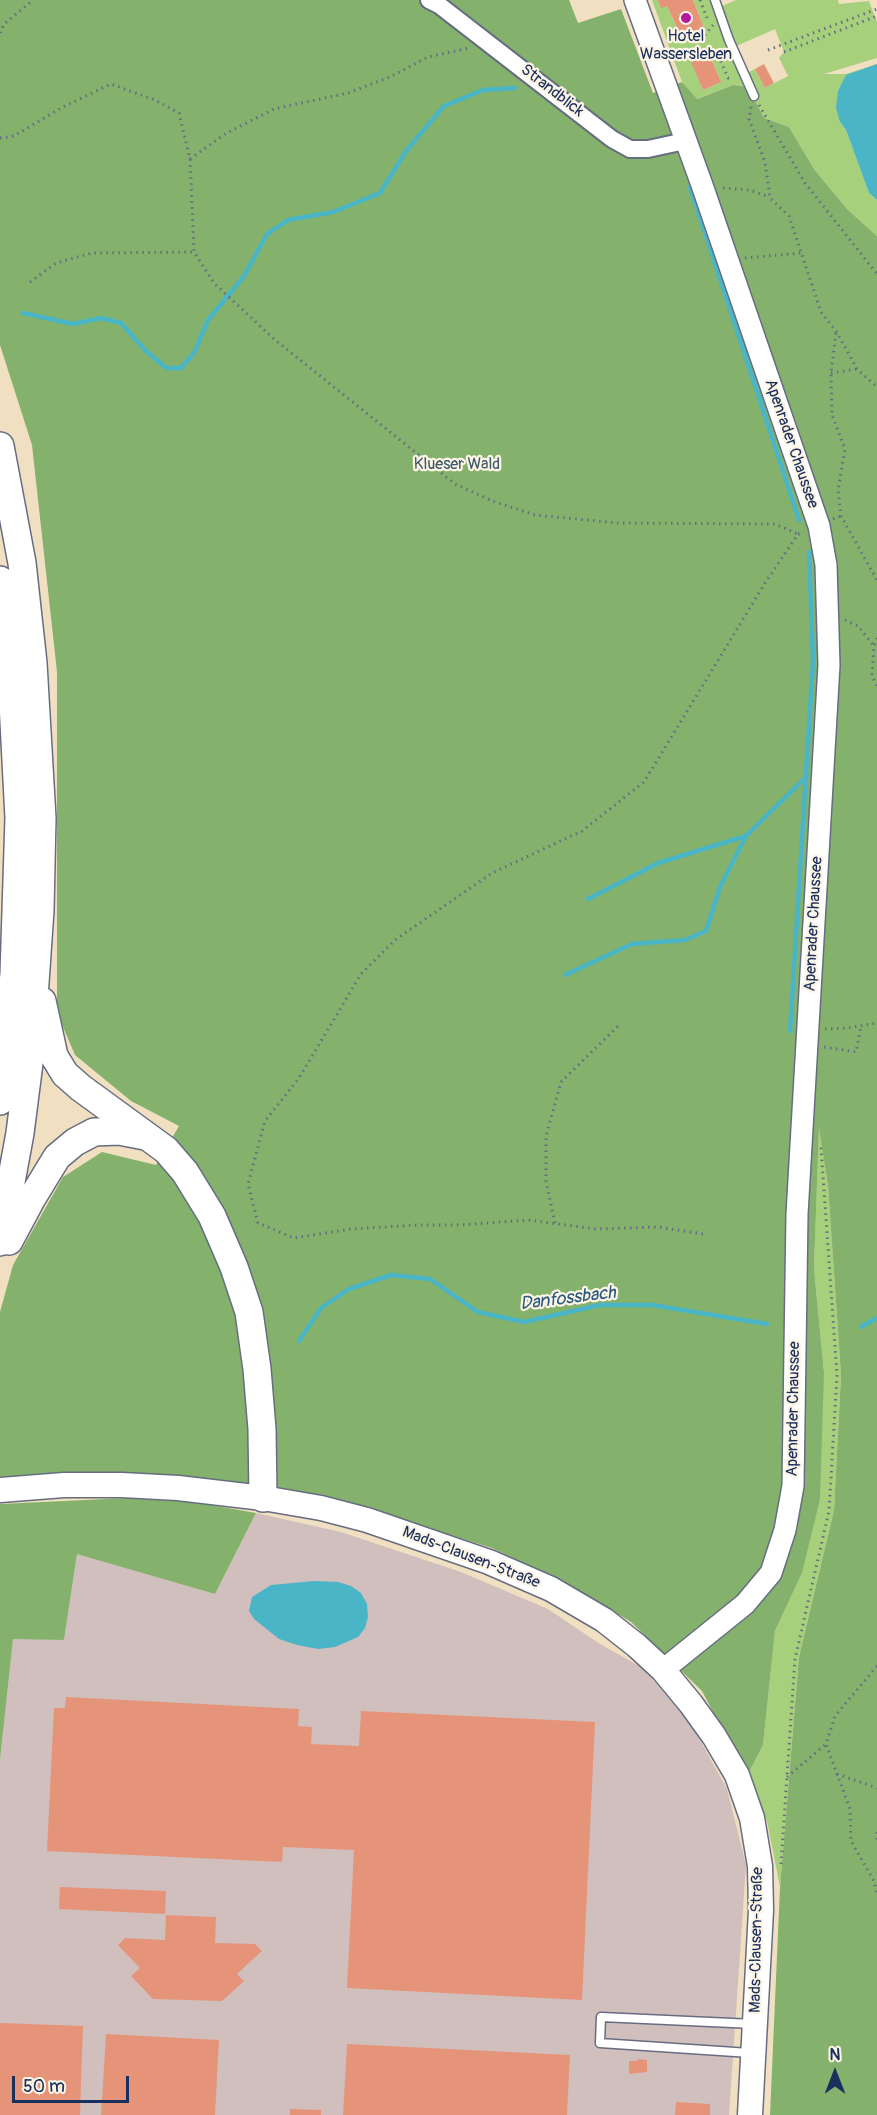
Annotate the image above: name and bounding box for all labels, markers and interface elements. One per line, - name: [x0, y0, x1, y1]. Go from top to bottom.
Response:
- marker: Hotel Wassersleben: [679, 11, 693, 25]
- place label: Hotel Wassersleben: [640, 27, 732, 65]
- street label: Strandblick: [517, 60, 587, 122]
- street label: Apenrader Chaussee: [760, 377, 822, 511]
- park label: Klueser Wald: [414, 455, 500, 475]
- street label: Apenrader Chaussee: [801, 856, 827, 992]
- water label: Danfossbach: [519, 1282, 617, 1316]
- street label: Apenrader Chaussee: [783, 1341, 805, 1477]
- street label: Mads-Clausen-Straße: [400, 1523, 542, 1593]
- street label: Mads-Clausen-Straße: [746, 1867, 768, 2013]
- north arrow: [805, 2043, 865, 2103]
- text: N: [830, 2045, 840, 2065]
- scale bar: [15, 2064, 132, 2102]
- text: 50 m: [23, 2075, 65, 2098]

